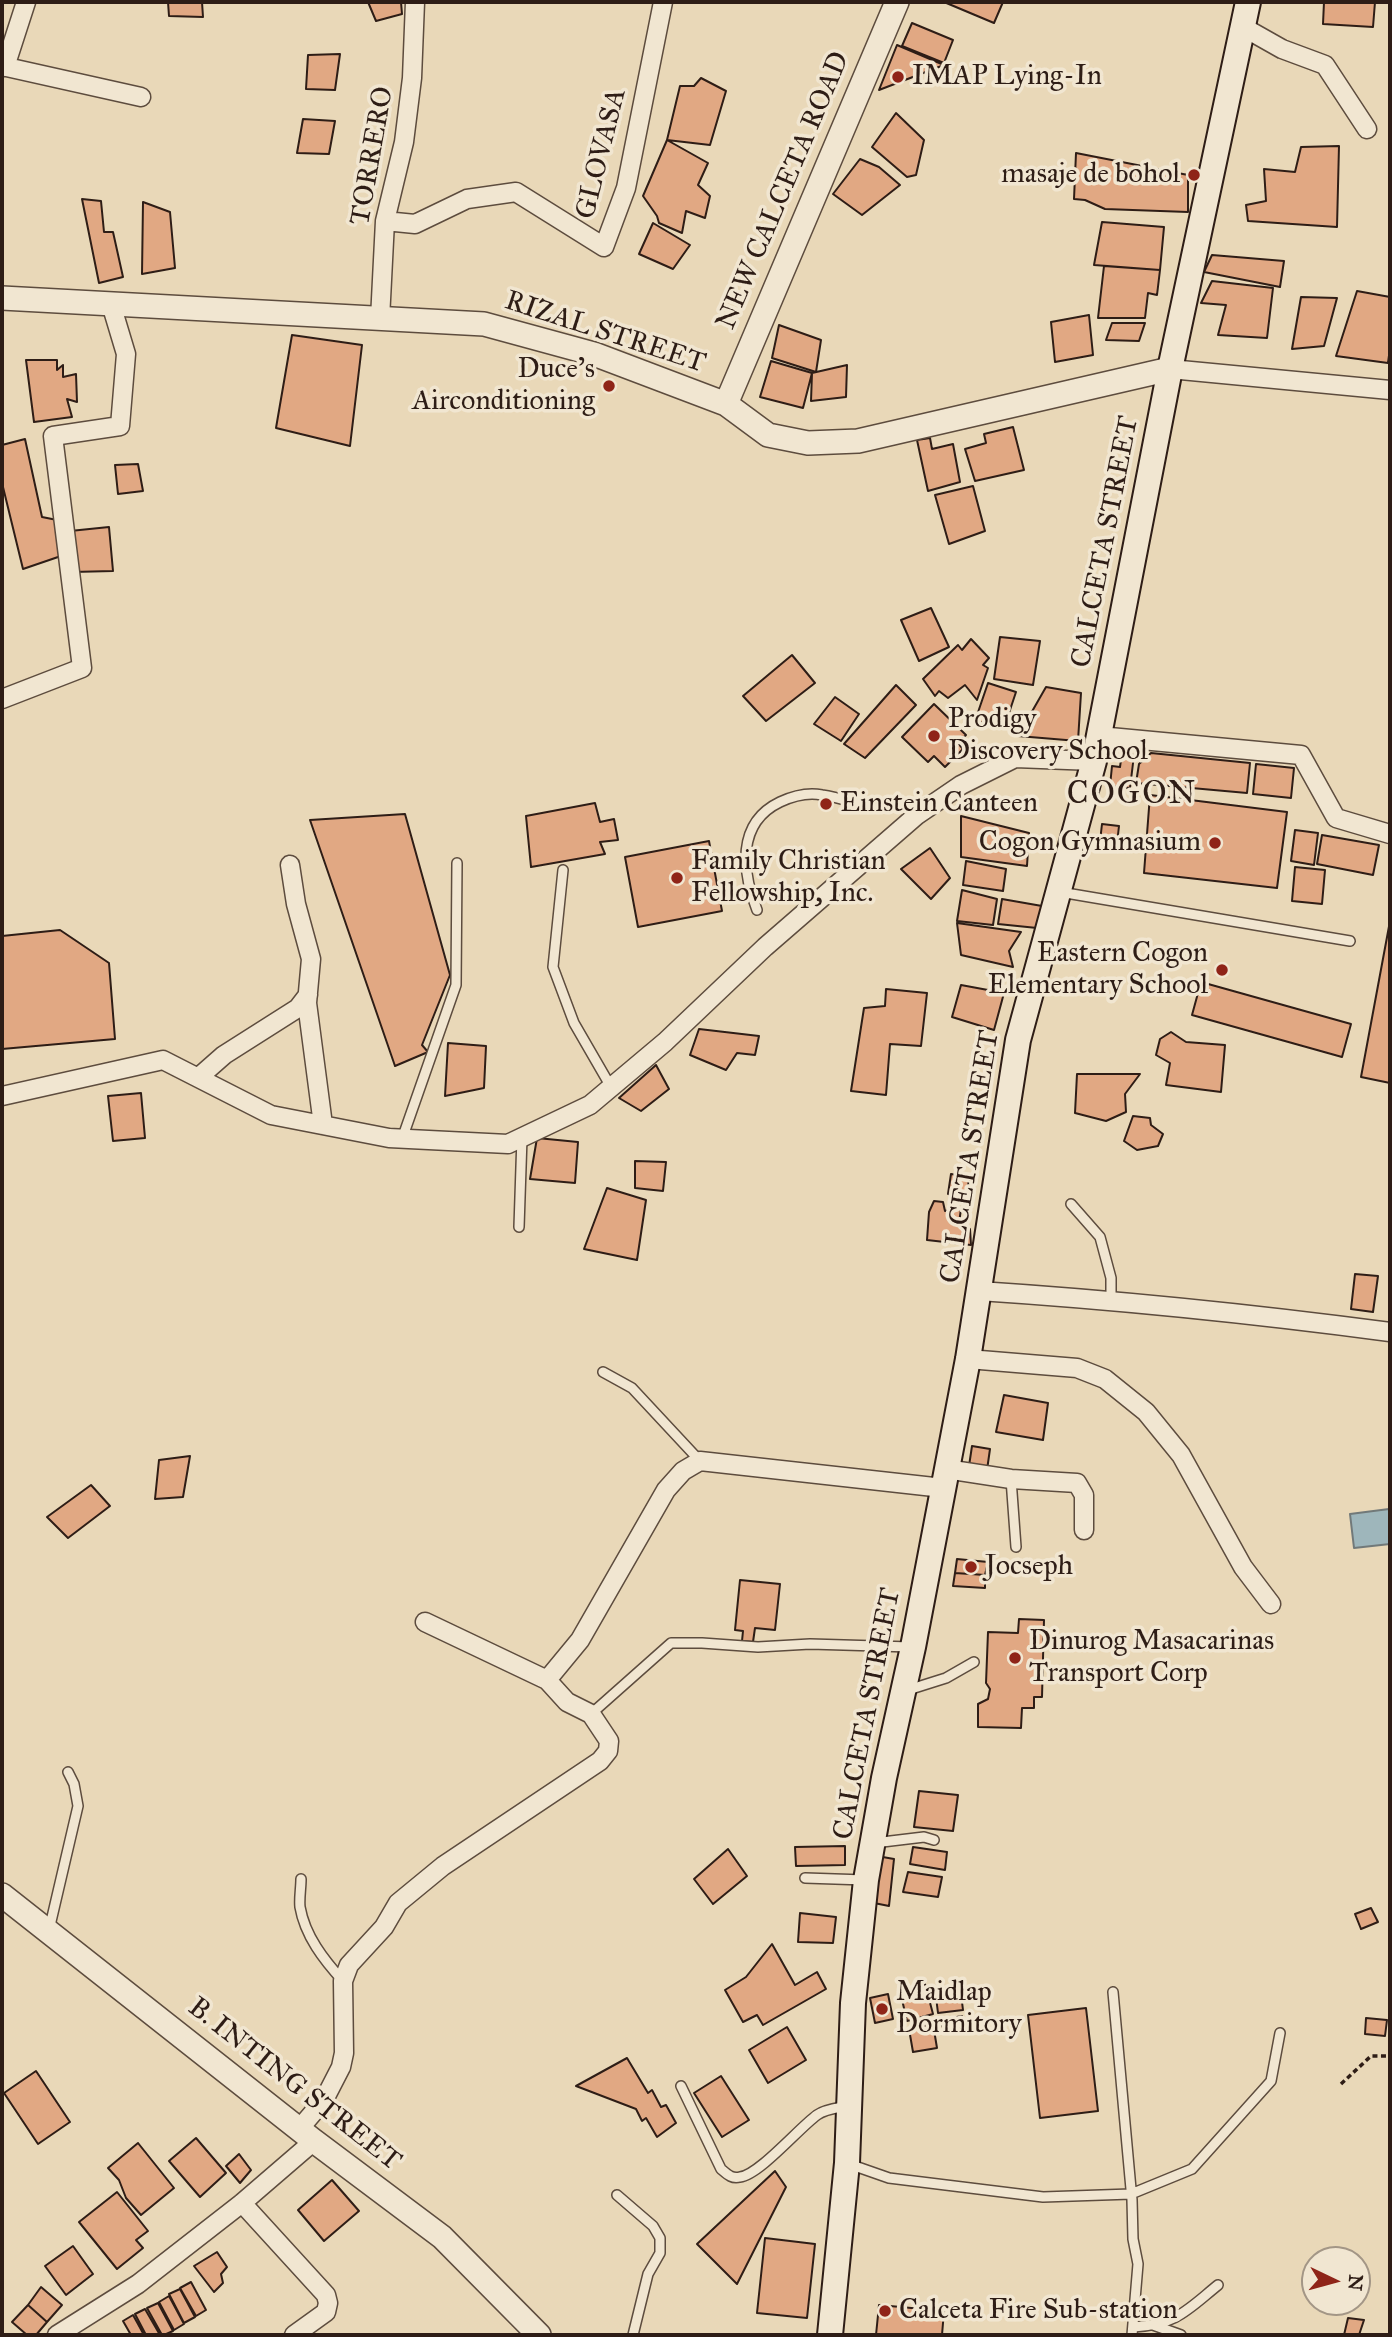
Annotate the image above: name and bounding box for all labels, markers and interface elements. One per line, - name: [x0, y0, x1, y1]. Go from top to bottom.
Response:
- street label: NEW CALCETA ROAD: [710, 47, 858, 335]
- place label: IMAP Lying-In: [912, 60, 1102, 94]
- marker: IMAP Lying-In: [890, 69, 906, 85]
- street label: TORRERO: [344, 84, 402, 228]
- street label: GLOVASA: [570, 85, 634, 223]
- place label: masaje de bohol: [1001, 158, 1180, 192]
- marker: masaje de bohol: [1186, 167, 1202, 183]
- street label: RIZAL STREET: [500, 285, 710, 381]
- place label: Duce's Airconditioning: [412, 353, 595, 419]
- marker: Duce's Airconditioning: [601, 378, 617, 394]
- street label: CALCETA STREET: [1065, 413, 1147, 671]
- place label: Prodigy Discovery School: [948, 703, 1148, 769]
- marker: Prodigy Discovery School: [926, 728, 942, 744]
- district label: COGON: [1067, 776, 1197, 814]
- place label: Einstein Canteen: [840, 787, 1038, 821]
- marker: Einstein Canteen: [818, 796, 834, 812]
- place label: Cogon Gymnasium: [979, 826, 1201, 860]
- marker: Cogon Gymnasium: [1207, 835, 1223, 851]
- place label: Family Christian Fellowship, Inc.: [691, 845, 886, 911]
- marker: Family Christian Fellowship, Inc.: [669, 870, 685, 886]
- place label: Eastern Cogon Elementary School: [988, 937, 1208, 1003]
- marker: Eastern Cogon Elementary School: [1214, 962, 1230, 978]
- street label: CALCETA STREET: [934, 1028, 1008, 1286]
- place label: Jocseph: [985, 1550, 1073, 1584]
- marker: Jocseph: [963, 1559, 979, 1575]
- street label: CALCETA STREET: [827, 1585, 909, 1843]
- place label: Dinurog Masacarinas Transport Corp: [1029, 1625, 1274, 1691]
- marker: Dinurog Masacarinas Transport Corp: [1007, 1650, 1023, 1666]
- place label: Maidlap Dormitory: [896, 1976, 1022, 2042]
- street label: B. INTING STREET: [181, 1991, 407, 2179]
- marker: Maidlap Dormitory: [874, 2001, 890, 2017]
- north arrow: [1301, 2246, 1371, 2316]
- text: N: [1343, 2274, 1368, 2292]
- place label: Calceta Fire Sub-station: [899, 2294, 1178, 2328]
- marker: Calceta Fire Sub-station: [877, 2303, 893, 2319]

